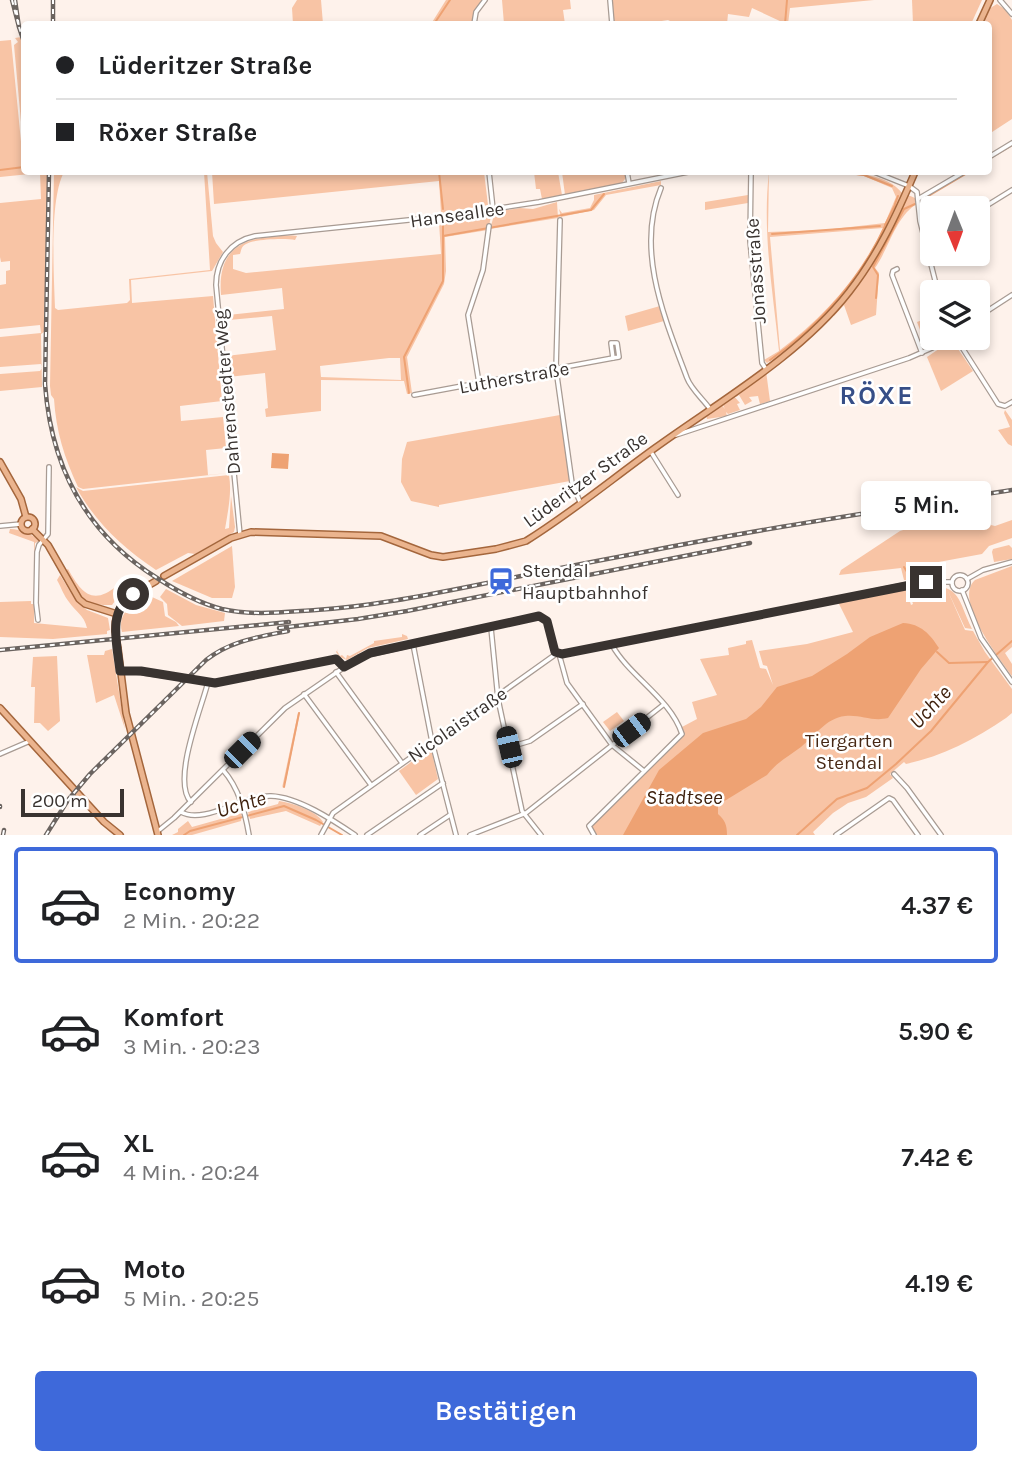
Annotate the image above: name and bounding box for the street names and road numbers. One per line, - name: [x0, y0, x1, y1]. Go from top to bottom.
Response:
- street label: Hanseallee: [409, 197, 506, 232]
- street label: Jonasstraße: [741, 217, 771, 324]
- street label: Dahrenstedter Weg: [209, 308, 245, 475]
- street label: Lutherstraße: [457, 357, 571, 398]
- street label: Lüderitzer Straße: [519, 427, 652, 532]
- street label: Nicolaistraße: [404, 682, 511, 767]

